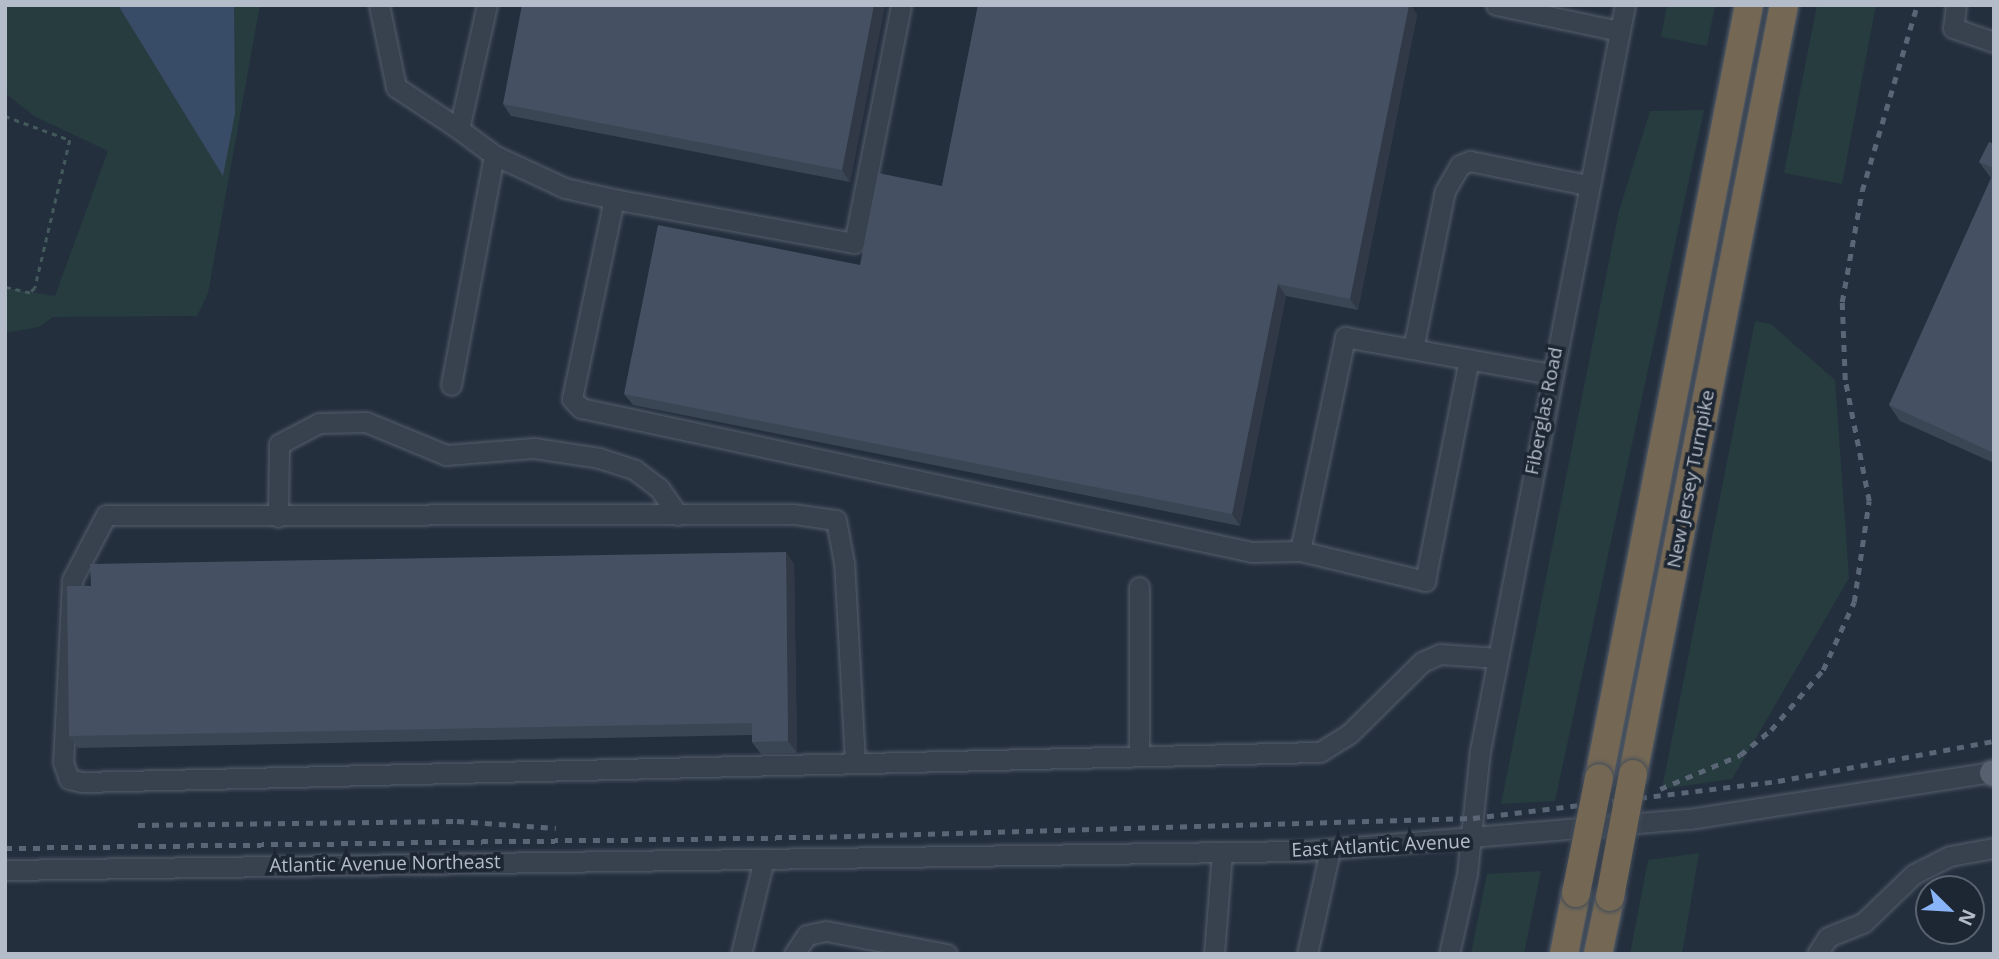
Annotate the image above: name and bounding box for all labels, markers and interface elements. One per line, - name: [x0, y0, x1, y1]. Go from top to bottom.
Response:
- street label: Fiberglas Road: [1520, 345, 1568, 477]
- street label: New Jersey Turnpike: [1663, 388, 1719, 570]
- street label: East Atlantic Avenue: [1291, 830, 1471, 862]
- street label: Atlantic Avenue Northeast: [269, 851, 501, 877]
- north arrow: [1915, 875, 1985, 945]
- text: N: [1952, 905, 1982, 930]

